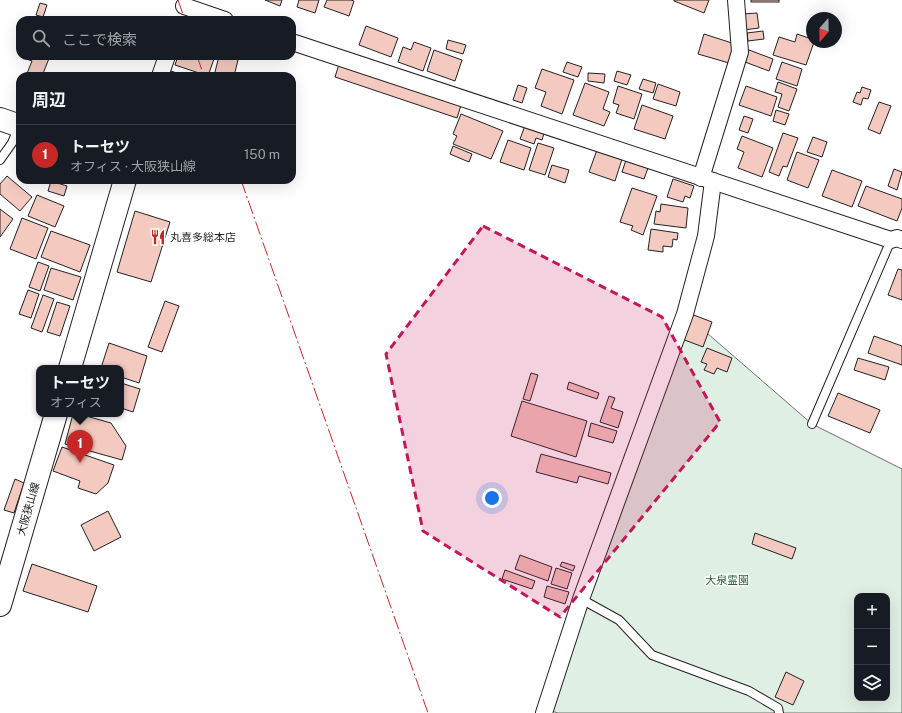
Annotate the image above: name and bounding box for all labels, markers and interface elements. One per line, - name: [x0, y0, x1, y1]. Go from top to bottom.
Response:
- north arrow: [806, 12, 842, 48]
- search box: [16, 16, 296, 60]
- icon: search: [30, 27, 52, 49]
- text: ここで検索: [62, 31, 137, 48]
- text: 周辺: [32, 90, 66, 110]
- text: トーセツ: [70, 138, 130, 155]
- text: 1: [42, 147, 48, 162]
- text: 150 m: [244, 147, 280, 162]
- text: オフィス · 大阪狭山線: [70, 159, 196, 174]
- restaurant icon: 丸喜多総本店: [149, 228, 167, 246]
- place label: 丸喜多総本店: [170, 231, 236, 243]
- popup: [36, 365, 124, 417]
- text: トーセツ: [50, 374, 110, 391]
- text: オフィス: [50, 395, 102, 410]
- pin: 1: [67, 430, 93, 463]
- street label: 大阪狭山線: [15, 481, 41, 537]
- your location: [482, 488, 502, 508]
- park label: 大泉霊園: [705, 574, 749, 586]
- map controls: [854, 593, 890, 701]
- button: +: [854, 593, 890, 629]
- button: −: [854, 629, 890, 665]
- button: layers: [854, 665, 890, 701]

